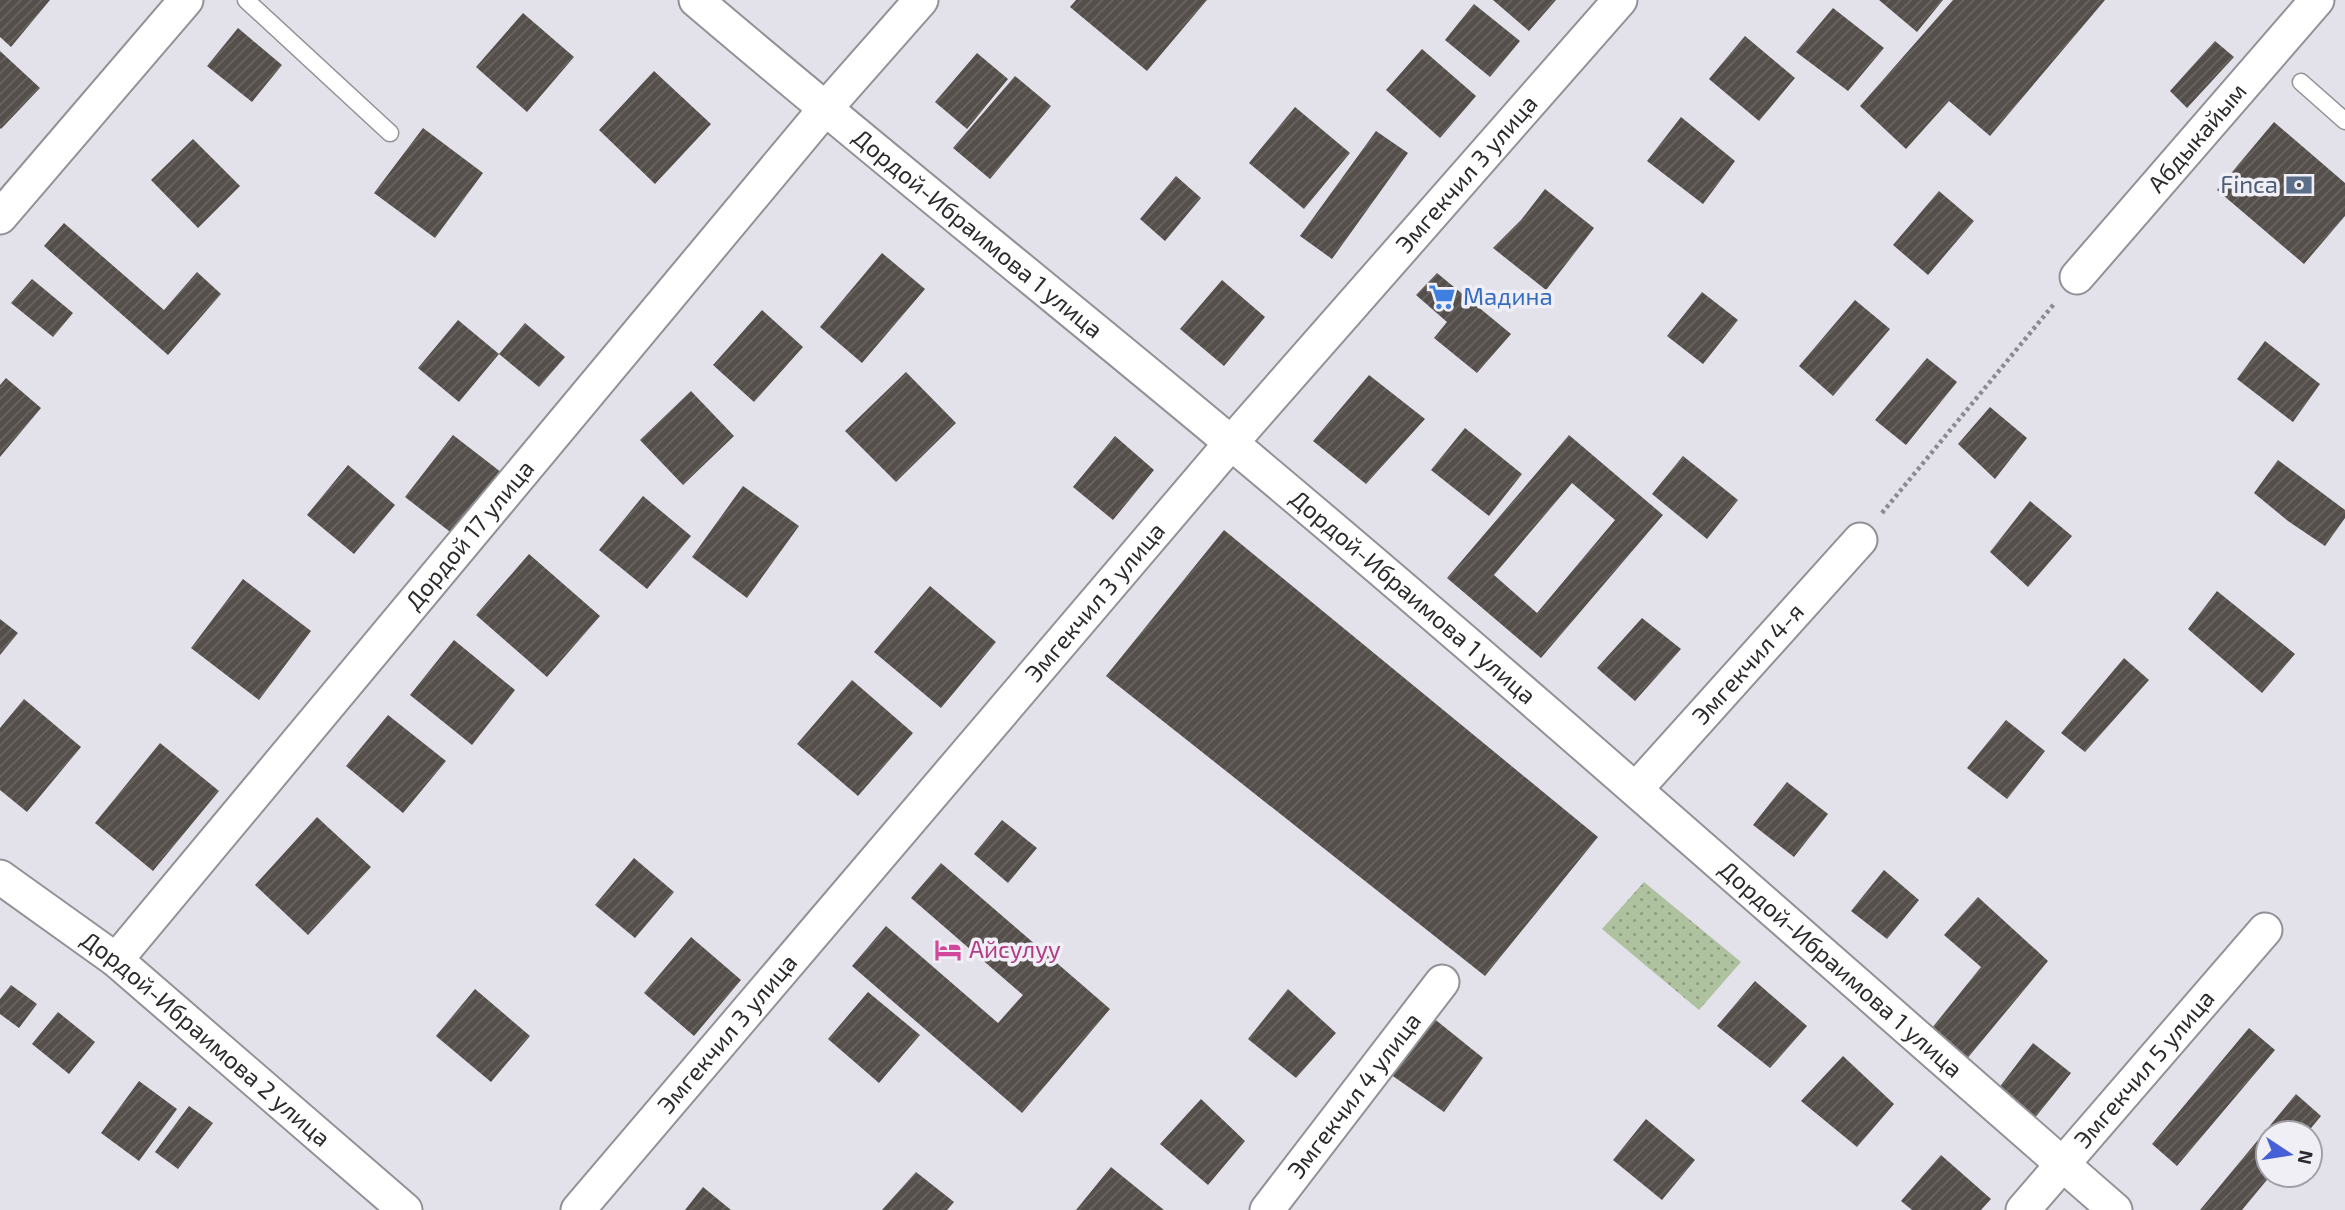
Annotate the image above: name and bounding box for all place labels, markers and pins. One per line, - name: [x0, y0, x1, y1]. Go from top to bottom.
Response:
- place label: Finca: [2220, 169, 2278, 198]
- bank icon: Finca: [2284, 170, 2314, 200]
- place label: Мадина: [1463, 281, 1553, 310]
- supermarket icon: Мадина: [1427, 282, 1457, 312]
- place label: Айсулуу: [969, 934, 1061, 964]
- hotel icon: Айсулуу: [933, 935, 963, 965]

